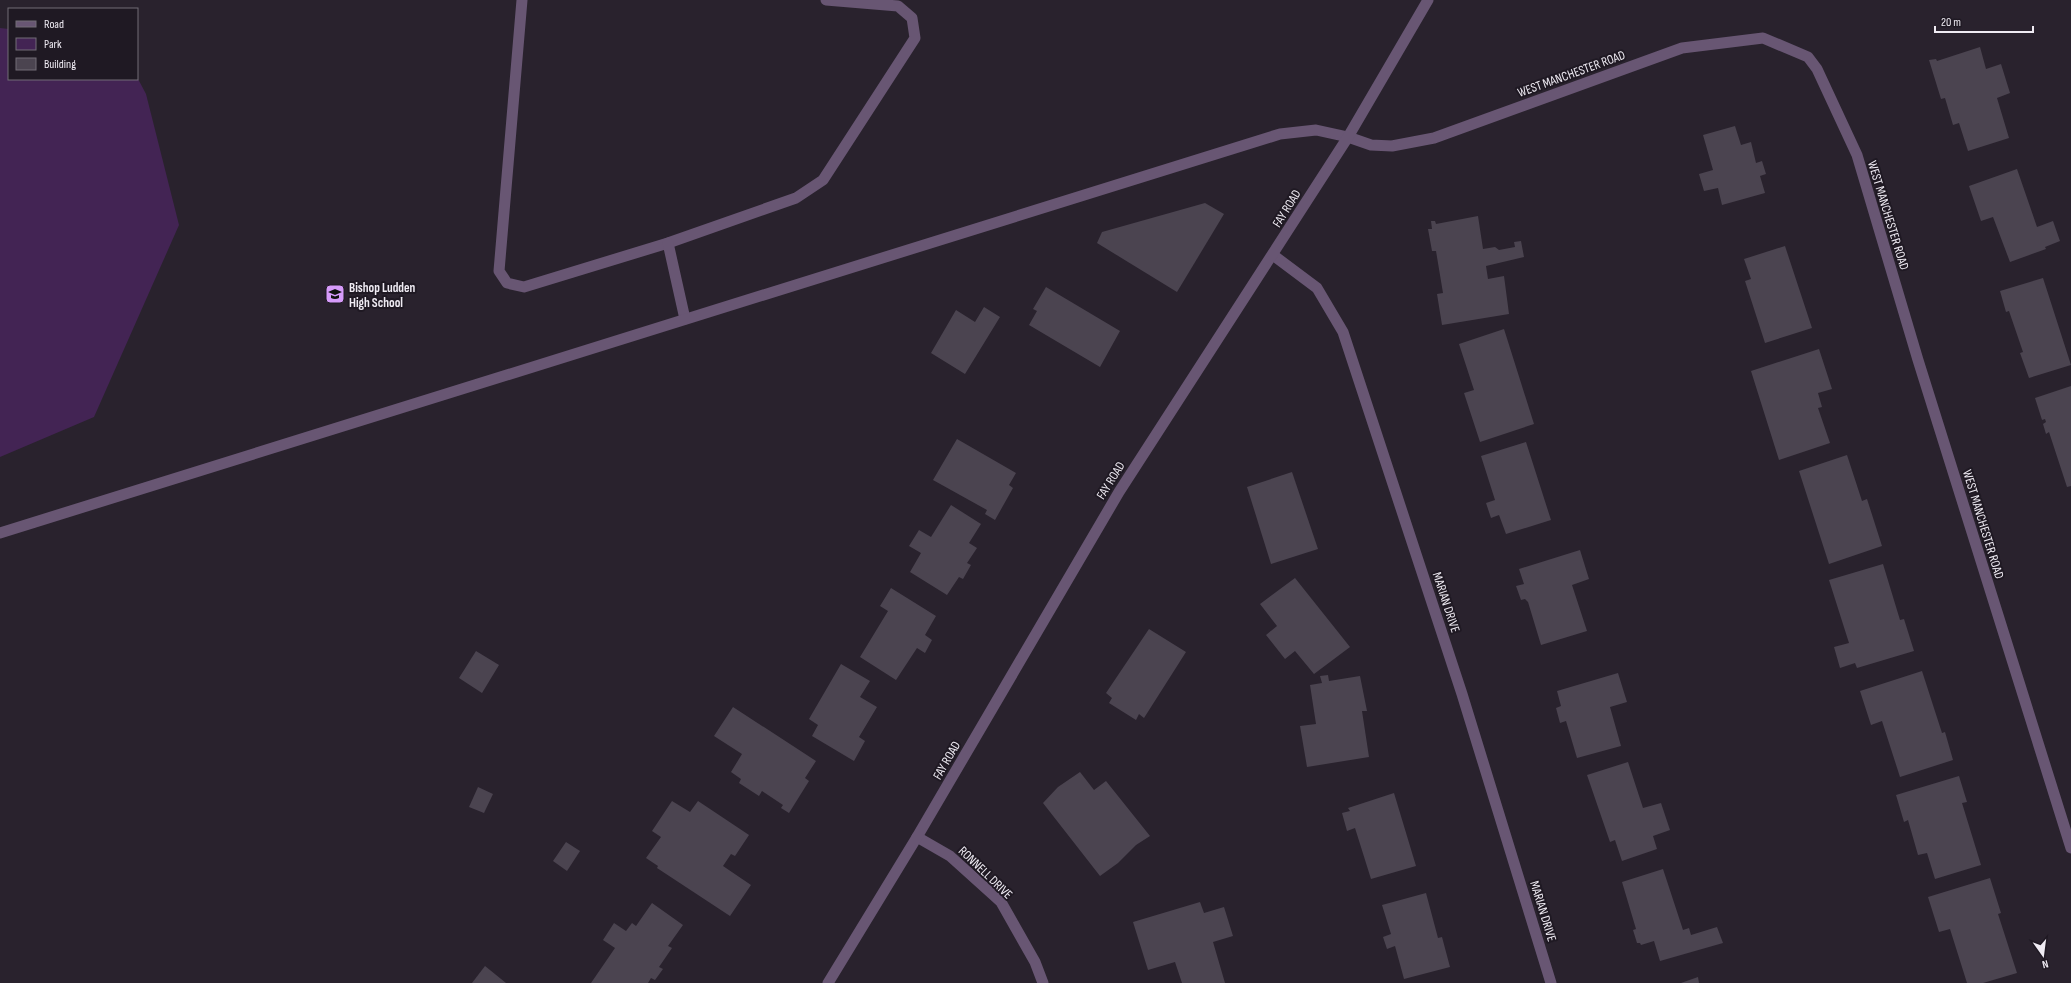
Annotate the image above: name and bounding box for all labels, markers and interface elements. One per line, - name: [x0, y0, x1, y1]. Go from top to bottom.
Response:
- legend: [8, 8, 138, 80]
- scale bar: [1935, 8, 2033, 34]
- text: 20 m: [1941, 15, 1961, 30]
- text: Road: [44, 17, 64, 32]
- text: Park: [44, 37, 62, 52]
- street label: WEST MANCHESTER ROAD: [1515, 47, 1627, 101]
- text: Building: [44, 57, 76, 72]
- street label: WEST MANCHESTER ROAD: [1864, 159, 1912, 272]
- street label: FAY ROAD: [1269, 187, 1305, 230]
- place label: Bishop Ludden High School: [349, 280, 416, 311]
- school or university icon: Bishop Ludden High School: [324, 283, 346, 305]
- street label: FAY ROAD: [1093, 459, 1129, 502]
- street label: WEST MANCHESTER ROAD: [1959, 468, 2007, 581]
- street label: MARIAN DRIVE: [1429, 570, 1463, 634]
- street label: FAY ROAD: [930, 739, 964, 782]
- street label: RONNELL DRIVE: [955, 843, 1016, 902]
- street label: MARIAN DRIVE: [1526, 879, 1560, 943]
- north arrow: [2023, 935, 2063, 975]
- text: N: [2041, 957, 2050, 971]

